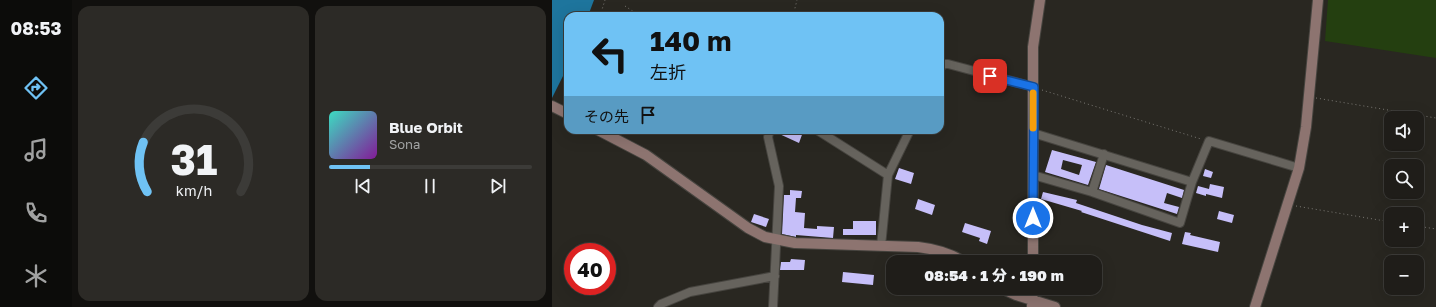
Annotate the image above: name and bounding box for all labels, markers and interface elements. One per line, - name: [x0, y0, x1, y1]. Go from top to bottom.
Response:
- text: 08:53: [11, 17, 61, 39]
- text: 140 m: [650, 24, 732, 57]
- icon: left: [584, 28, 636, 80]
- pin: [973, 59, 1007, 93]
- text: 左折: [650, 61, 686, 83]
- icon: arrive: [979, 65, 1001, 87]
- icon: directions: [22, 74, 50, 102]
- icon: arrive: [637, 104, 659, 126]
- text: その先: [584, 107, 629, 125]
- map controls: [1384, 111, 1424, 295]
- button: sound: [1384, 111, 1424, 151]
- text: Blue Orbit: [389, 118, 463, 136]
- text: 31: [170, 133, 217, 183]
- icon: music: [22, 136, 50, 164]
- text: Sona: [389, 136, 420, 152]
- button: search: [1384, 159, 1424, 199]
- icon: previous: [352, 175, 374, 197]
- icon: pause: [419, 175, 441, 197]
- icon: next: [487, 175, 509, 197]
- text: km/h: [175, 181, 212, 198]
- position arrow: [1012, 197, 1054, 239]
- icon: phone: [22, 199, 50, 227]
- button: +: [1384, 207, 1424, 247]
- speed limit sign: 40: [564, 243, 616, 295]
- button: −: [1384, 255, 1424, 295]
- icon: climate: [22, 262, 50, 290]
- text: 08:54 · 1 分 · 190 m: [924, 266, 1064, 284]

